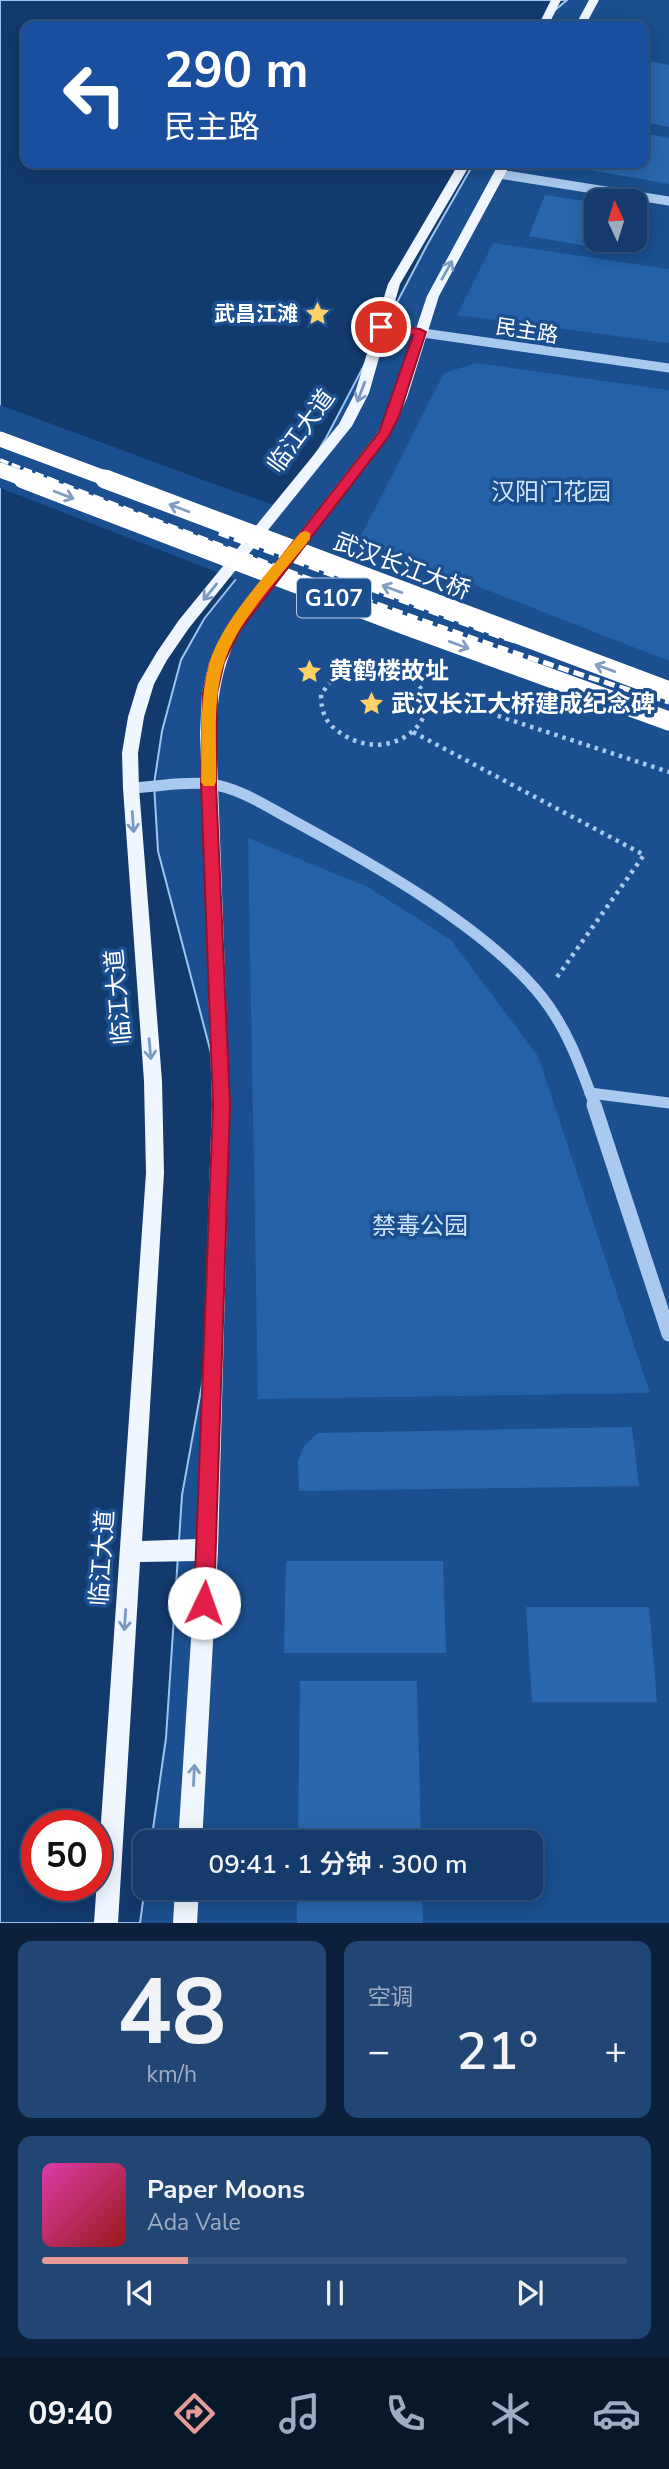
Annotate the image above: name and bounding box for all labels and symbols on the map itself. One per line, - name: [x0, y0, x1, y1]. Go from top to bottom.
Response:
- north arrow: [584, 189, 648, 252]
- one-way arrow: [441, 260, 454, 281]
- pin: [351, 297, 411, 357]
- place label: 武昌江滩: [214, 300, 298, 328]
- place icon: 武昌江滩: [304, 300, 332, 328]
- street label: 民主路: [494, 312, 560, 350]
- one-way arrow: [354, 381, 366, 402]
- street label: 临江大道: [260, 383, 342, 479]
- park label: 汉阳门花园: [491, 476, 611, 508]
- one-way arrow: [52, 489, 74, 502]
- one-way arrow: [169, 500, 191, 513]
- street label: 武汉长江大桥: [329, 525, 475, 607]
- road number: G107: [297, 578, 371, 618]
- one-way arrow: [381, 581, 403, 594]
- one-way arrow: [202, 583, 218, 601]
- one-way arrow: [448, 640, 470, 653]
- place label: 黄鹤楼故址: [329, 655, 449, 687]
- place icon: 黄鹤楼故址: [295, 657, 323, 685]
- one-way arrow: [595, 660, 617, 673]
- place label: 武汉长江大桥建成纪念碑: [391, 688, 655, 720]
- place icon: 武汉长江大桥建成纪念碑: [357, 690, 385, 718]
- one-way arrow: [127, 810, 140, 833]
- street label: 临江大道: [98, 948, 138, 1046]
- one-way arrow: [144, 1037, 157, 1059]
- park label: 禁毒公园: [372, 1210, 468, 1242]
- street label: 临江大道: [83, 1509, 121, 1607]
- position arrow: [167, 1566, 241, 1640]
- one-way arrow: [118, 1608, 131, 1631]
- one-way arrow: [187, 1763, 200, 1786]
- speed limit sign: 50: [21, 1810, 112, 1901]

